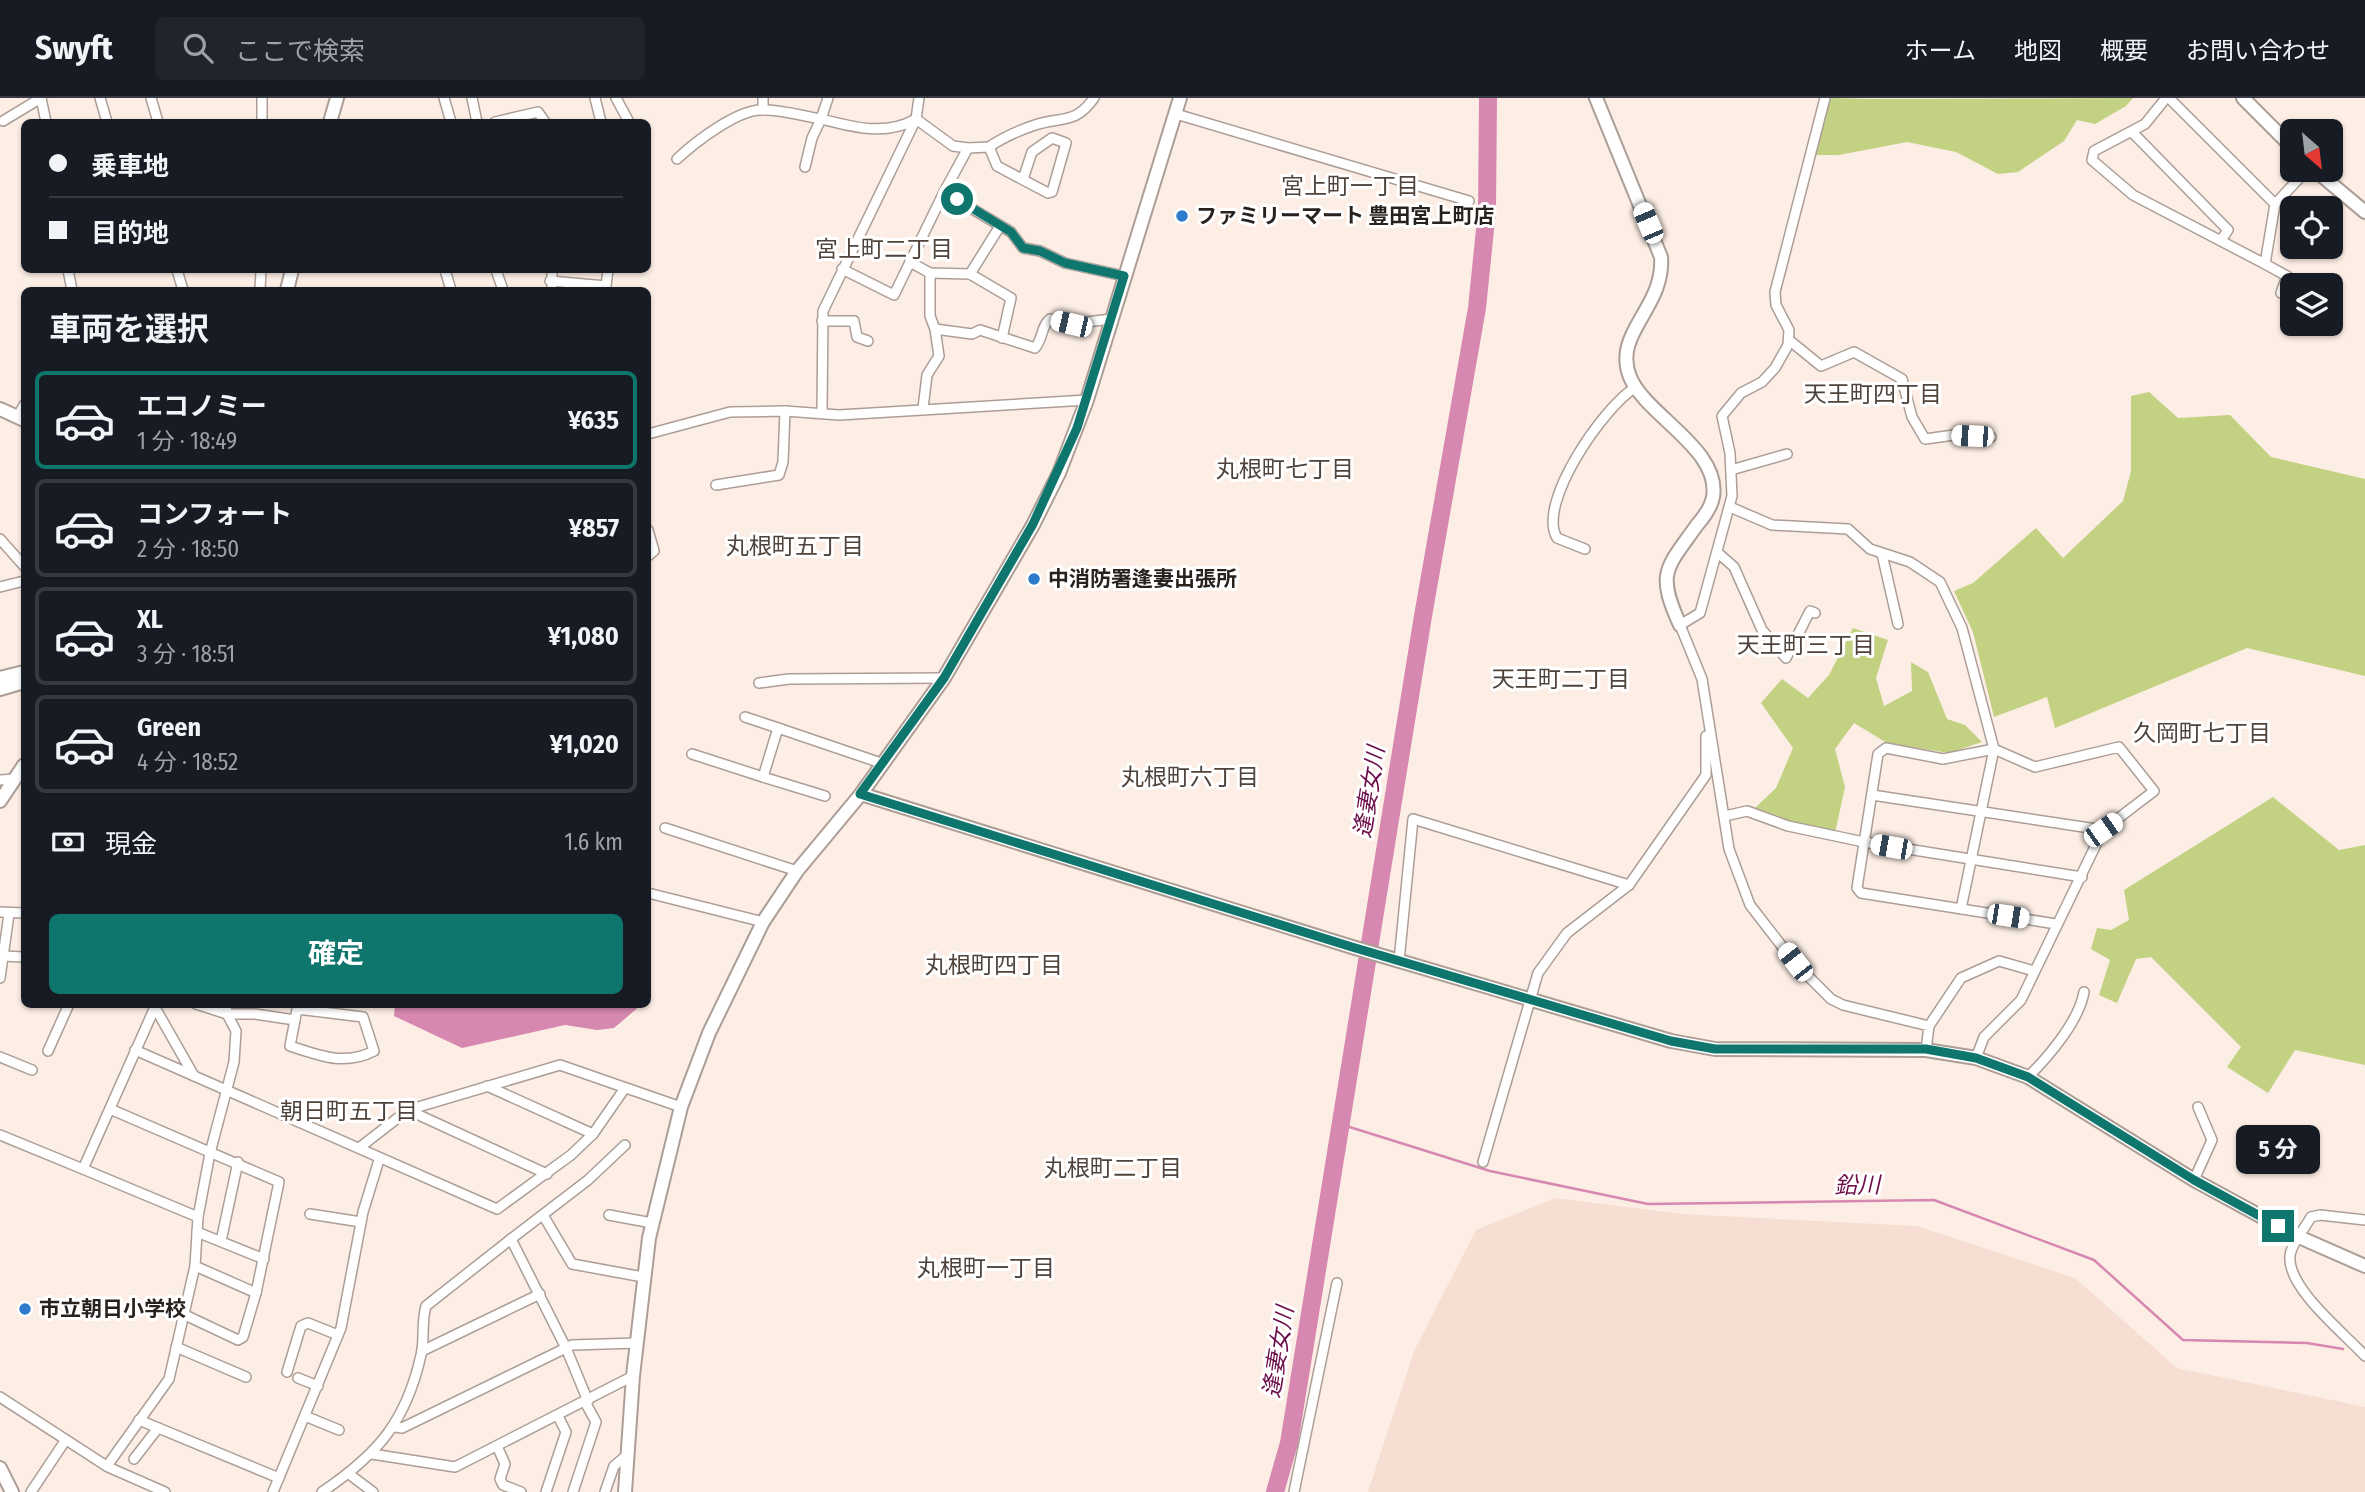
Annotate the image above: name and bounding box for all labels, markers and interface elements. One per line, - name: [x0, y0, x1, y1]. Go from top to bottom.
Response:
- search box: [155, 17, 645, 80]
- text: Swyft: [35, 28, 113, 68]
- icon: search: [179, 29, 217, 67]
- text: ここで検索: [235, 36, 365, 67]
- text: ホーム: [1905, 37, 1976, 65]
- text: 地図: [2014, 37, 2062, 65]
- text: 概要: [2100, 37, 2148, 65]
- text: お問い合わせ: [2186, 37, 2330, 65]
- north arrow: [2280, 119, 2343, 182]
- map controls: [2280, 119, 2343, 336]
- text: 乗車地: [91, 151, 169, 182]
- district label: 宮上町一丁目: [1281, 172, 1419, 200]
- route start: [941, 183, 973, 215]
- button: locate: [2280, 196, 2343, 259]
- car: [1631, 200, 1666, 246]
- place label: ファミリーマート 豊田宮上町店: [1196, 203, 1494, 229]
- marker: ファミリーマート 豊田宮上町店: [1174, 208, 1190, 224]
- text: 目的地: [91, 218, 169, 249]
- district label: 宮上町二丁目: [815, 235, 953, 263]
- button: layers: [2280, 273, 2343, 336]
- car: [1049, 309, 1094, 339]
- text: 車両を選択: [49, 310, 209, 348]
- district label: 天王町四丁目: [1804, 380, 1942, 408]
- icon: car: [53, 389, 116, 452]
- text: エコノミー: [137, 391, 267, 422]
- text: ¥635: [568, 405, 619, 436]
- car: [1951, 425, 1994, 447]
- text: 1 分 · 18:49: [137, 427, 237, 455]
- district label: 丸根町七丁目: [1216, 455, 1354, 483]
- icon: car: [53, 497, 116, 560]
- text: コンフォート: [137, 499, 292, 530]
- text: ¥857: [569, 513, 619, 544]
- district label: 丸根町五丁目: [726, 532, 864, 560]
- text: 2 分 · 18:50: [137, 535, 239, 563]
- place label: 中消防署逢妻出張所: [1048, 566, 1237, 592]
- marker: 中消防署逢妻出張所: [1026, 571, 1042, 587]
- text: XL: [137, 604, 163, 635]
- icon: car: [53, 605, 116, 668]
- text: ¥1,080: [548, 621, 619, 652]
- district label: 天王町三丁目: [1737, 631, 1875, 659]
- text: 3 分 · 18:51: [137, 640, 235, 668]
- district label: 天王町二丁目: [1492, 665, 1630, 693]
- text: Green: [137, 712, 201, 743]
- icon: car: [53, 713, 116, 776]
- district label: 久岡町七丁目: [2133, 719, 2271, 747]
- text: ¥1,020: [550, 729, 619, 760]
- water label: 逢妻女川: [1348, 741, 1390, 840]
- text: 4 分 · 18:52: [137, 748, 238, 776]
- district label: 丸根町六丁目: [1121, 763, 1259, 791]
- car: [2080, 809, 2127, 851]
- icon: cash: [49, 823, 87, 861]
- text: 1.6 km: [564, 828, 623, 856]
- text: 現金: [105, 829, 157, 860]
- car: [1869, 833, 1914, 861]
- car: [1986, 902, 2031, 930]
- button: 確定: [49, 914, 623, 994]
- car: [1774, 939, 1817, 985]
- district label: 丸根町四丁目: [925, 951, 1063, 979]
- district label: 朝日町五丁目: [280, 1097, 418, 1125]
- callout: 5 分: [2236, 1124, 2320, 1174]
- text: 5 分: [2258, 1135, 2298, 1163]
- district label: 丸根町二丁目: [1044, 1154, 1182, 1182]
- water label: 鉛川: [1834, 1171, 1883, 1199]
- route end: [2262, 1210, 2294, 1242]
- district label: 丸根町一丁目: [917, 1254, 1055, 1282]
- place label: 市立朝日小学校: [39, 1296, 186, 1322]
- marker: 市立朝日小学校: [17, 1301, 33, 1317]
- water label: 逢妻女川: [1257, 1301, 1299, 1400]

